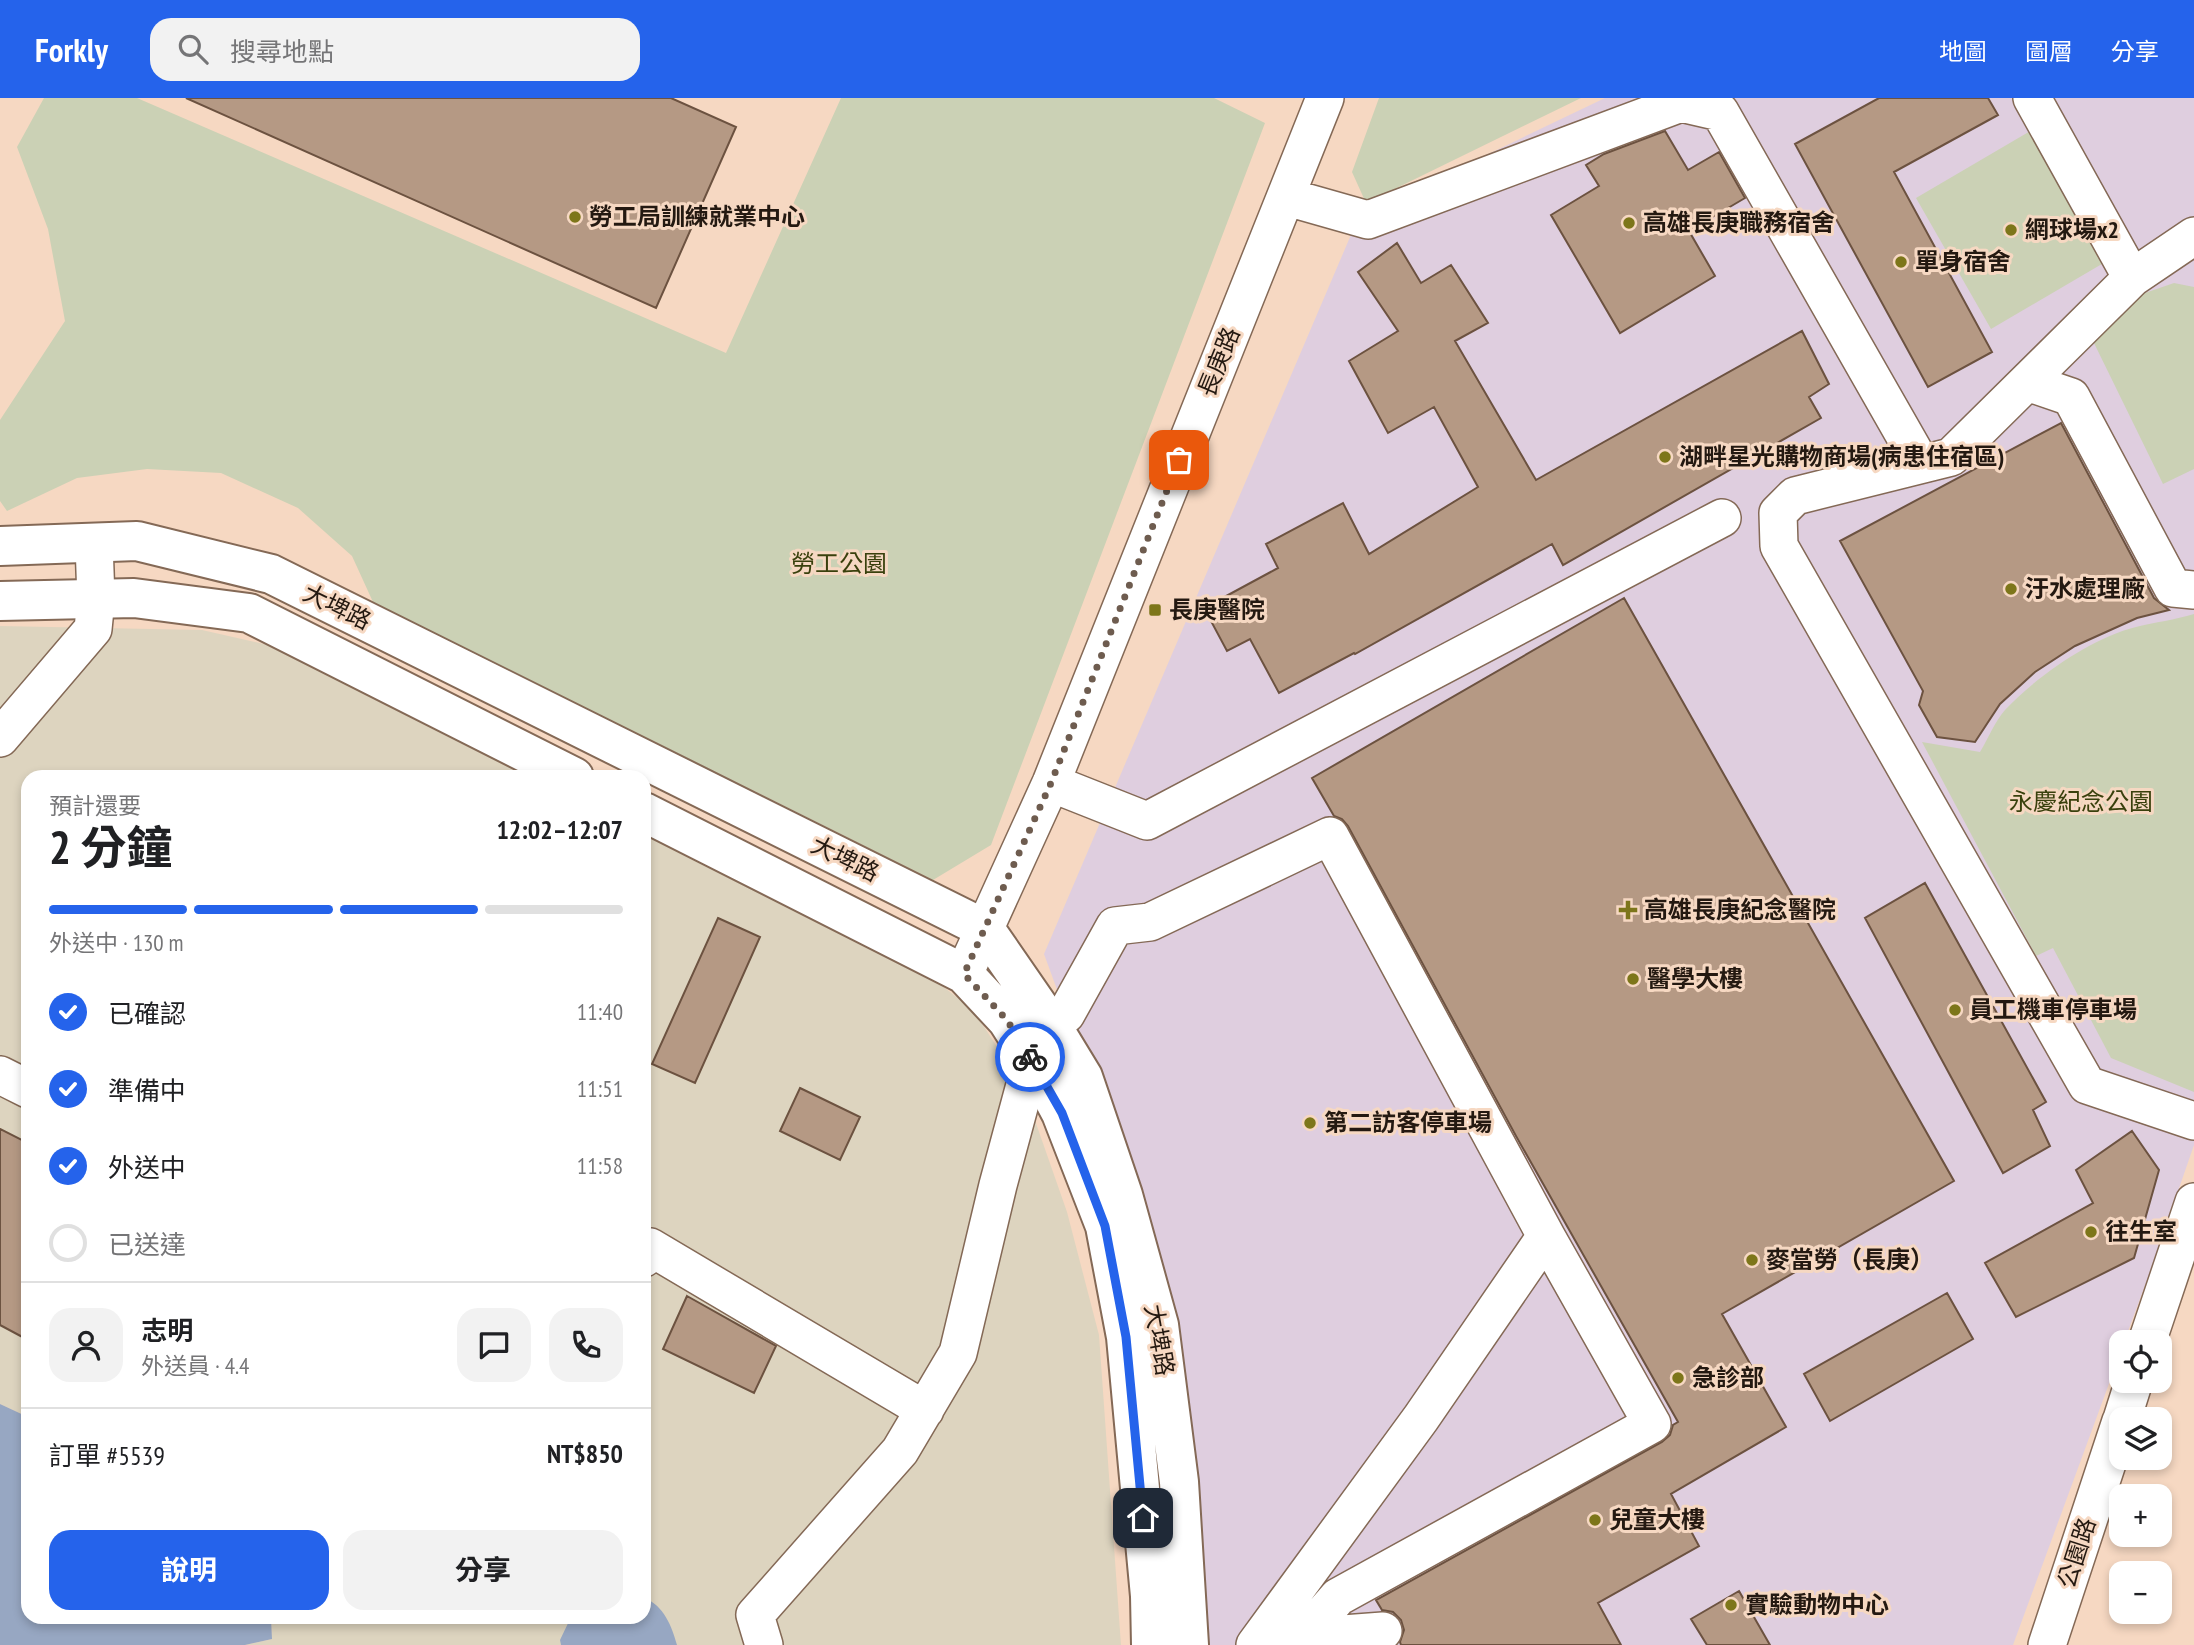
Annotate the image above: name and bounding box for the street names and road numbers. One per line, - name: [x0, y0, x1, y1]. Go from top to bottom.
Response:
- street label: 長庚路: [1191, 323, 1246, 401]
- street label: 大埤路: [298, 577, 376, 636]
- street label: 大埤路: [806, 829, 884, 888]
- street label: 大埤路: [1138, 1302, 1181, 1378]
- street label: 公園路: [2051, 1514, 2102, 1592]

